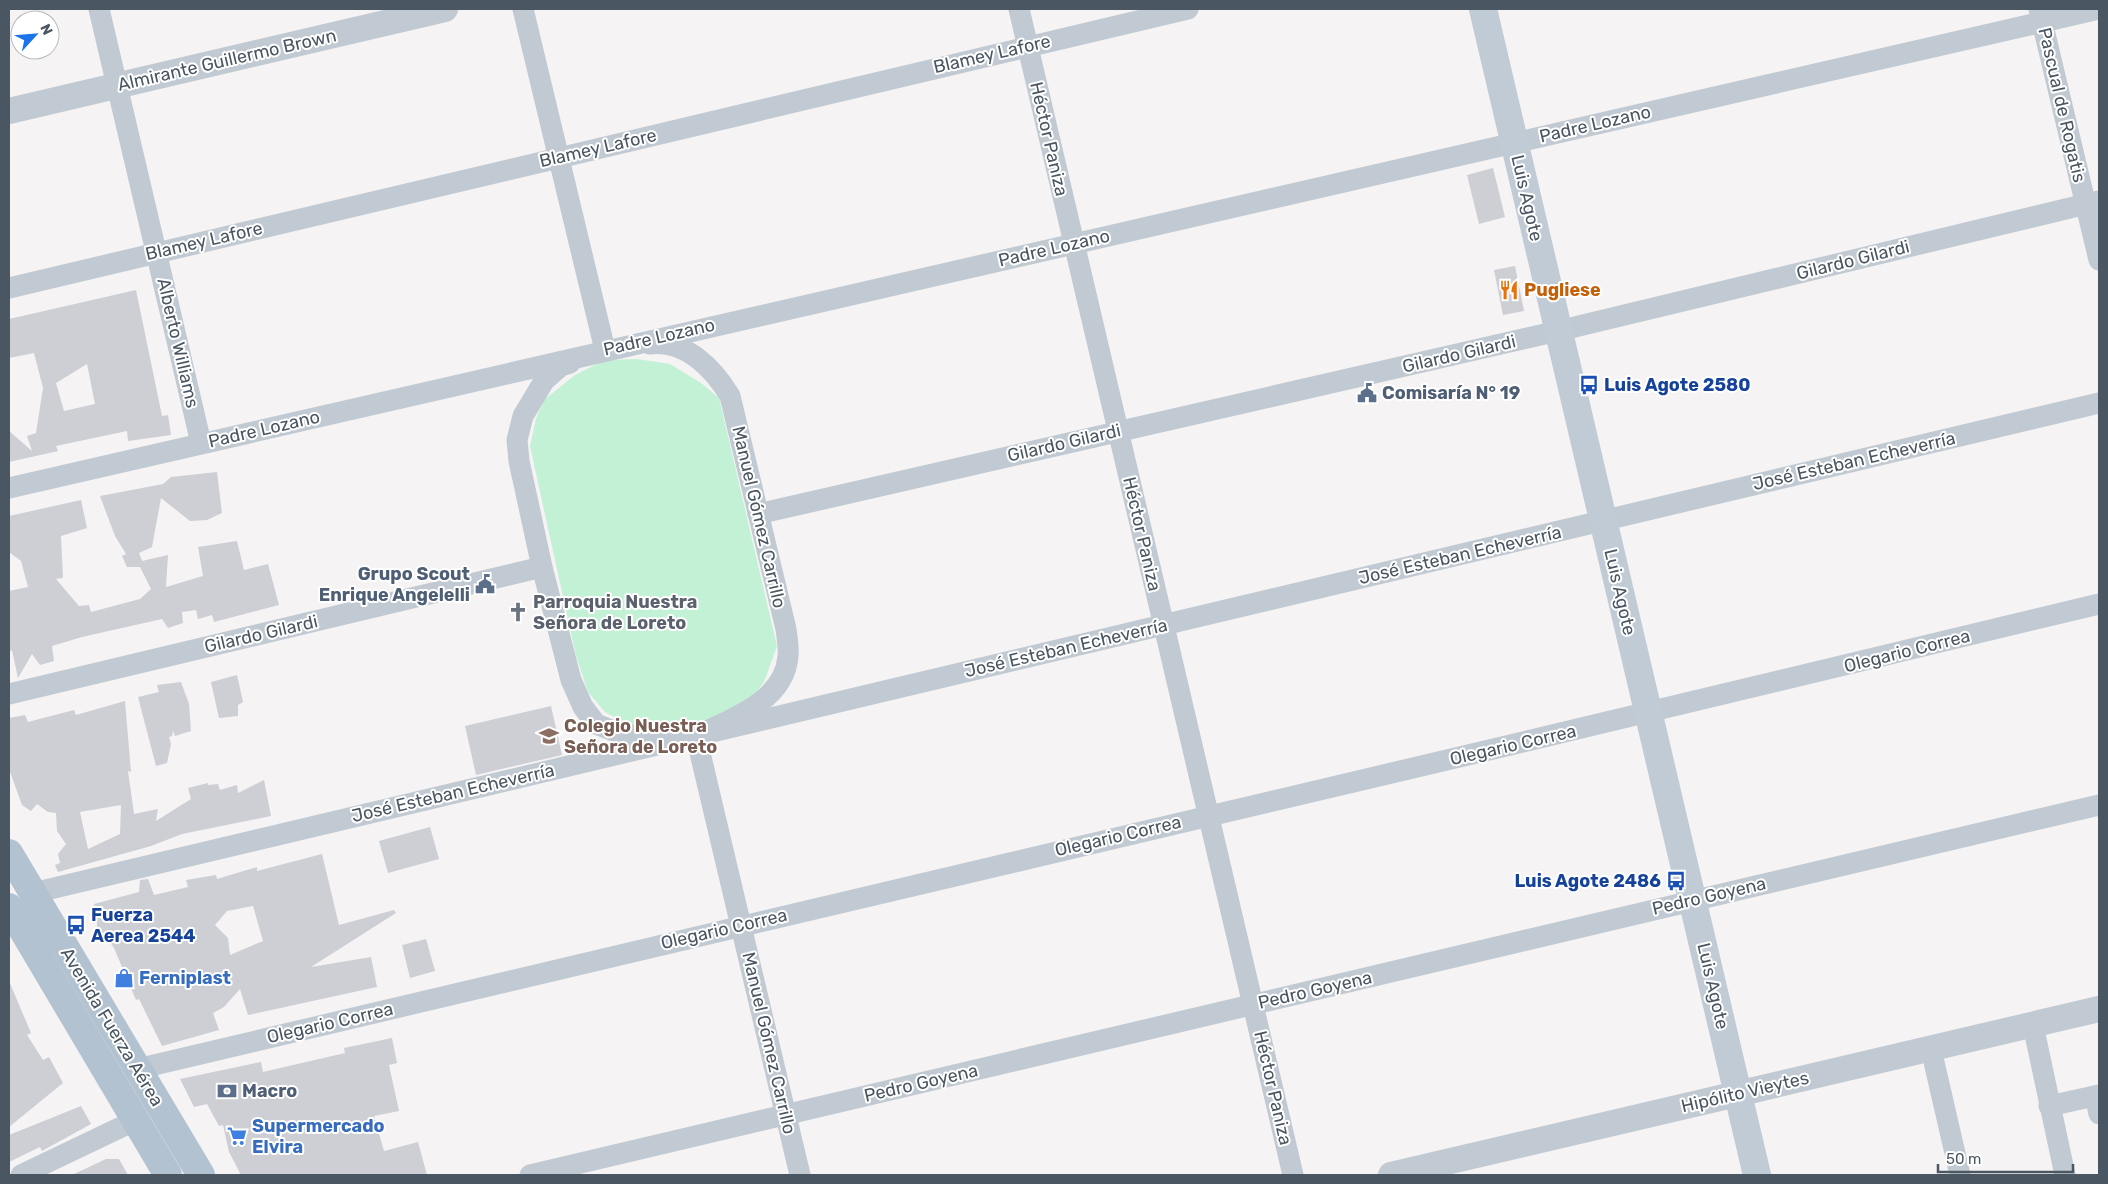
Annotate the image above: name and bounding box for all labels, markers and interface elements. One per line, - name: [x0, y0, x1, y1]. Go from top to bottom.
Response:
- north arrow: [10, 10, 60, 60]
- text: N: [36, 21, 56, 38]
- street label: Almirante Guillermo Brown: [116, 24, 338, 96]
- street label: Pascual de Rogatis: [2033, 25, 2091, 185]
- street label: Blamey Lafore: [931, 30, 1053, 78]
- street label: Héctor Paniza: [1025, 80, 1073, 198]
- street label: Padre Lozano: [1537, 100, 1653, 148]
- street label: Blamey Lafore: [537, 124, 659, 172]
- street label: Luis Agote: [1506, 153, 1548, 243]
- street label: Blamey Lafore: [143, 217, 265, 265]
- street label: Padre Lozano: [996, 224, 1112, 272]
- street label: Gilardo Gilardi: [1794, 235, 1912, 285]
- street label: Alberto Williams: [152, 276, 204, 410]
- restaurant icon: Pugliese: [1498, 279, 1520, 301]
- place label: Pugliese: [1524, 279, 1601, 301]
- street label: Padre Lozano: [601, 313, 717, 361]
- street label: Gilardo Gilardi: [1400, 330, 1518, 378]
- bus stop icon: Luis Agote 2580: [1578, 374, 1600, 396]
- place label: Luis Agote 2580: [1604, 374, 1750, 396]
- public building icon: Comisaría N° 19: [1356, 382, 1378, 404]
- place label: Comisaría N° 19: [1382, 382, 1520, 404]
- street label: Padre Lozano: [206, 405, 322, 453]
- street label: Gilardo Gilardi: [1005, 419, 1123, 467]
- street label: Manuel Gómez Carrillo: [727, 424, 791, 610]
- street label: José Esteban Echeverría: [1750, 427, 1958, 495]
- street label: Héctor Paniza: [1118, 475, 1166, 593]
- street label: José Esteban Echeverría: [1356, 521, 1564, 589]
- street label: Luis Agote: [1599, 547, 1641, 637]
- place label: Grupo Scout Enrique Angelelli: [319, 563, 470, 606]
- public building icon: Grupo Scout Enrique Angelelli: [474, 573, 496, 595]
- place label: Parroquia Nuestra Señora de Loreto: [533, 591, 697, 634]
- church icon: Parroquia Nuestra Señora de Loreto: [507, 601, 529, 623]
- street label: Gilardo Gilardi: [202, 610, 320, 658]
- street label: José Esteban Echeverría: [962, 614, 1170, 682]
- street label: Olegario Correa: [1842, 625, 1972, 677]
- place label: Colegio Nuestra Señora de Loreto: [564, 715, 717, 758]
- street label: Olegario Correa: [1448, 720, 1578, 770]
- school or university icon: Colegio Nuestra Señora de Loreto: [538, 725, 560, 747]
- street label: José Esteban Echeverría: [349, 759, 557, 827]
- street label: Olegario Correa: [1053, 811, 1183, 861]
- place label: Luis Agote 2486: [1514, 870, 1661, 892]
- bus stop icon: Luis Agote 2486: [1665, 870, 1687, 892]
- street label: Pedro Goyena: [1650, 872, 1768, 920]
- place label: Fuerza Aerea 2544: [91, 904, 196, 947]
- street label: Olegario Correa: [659, 904, 789, 954]
- bus stop icon: Fuerza Aerea 2544: [65, 914, 87, 936]
- street label: Luis Agote: [1692, 941, 1734, 1031]
- street label: Avenida Fuerza Aérea: [56, 944, 168, 1110]
- street label: Manuel Gómez Carrillo: [737, 950, 801, 1136]
- street label: Pedro Goyena: [1256, 966, 1374, 1014]
- shop icon: Ferniplast: [113, 967, 135, 989]
- place label: Ferniplast: [139, 967, 231, 989]
- street label: Olegario Correa: [265, 998, 395, 1048]
- street label: Héctor Paniza: [1249, 1029, 1297, 1147]
- street label: Pedro Goyena: [862, 1059, 980, 1107]
- street label: Hipólito Vieytes: [1679, 1067, 1811, 1117]
- bank icon: Macro: [216, 1080, 238, 1102]
- place label: Macro: [242, 1080, 297, 1102]
- place label: Supermercado Elvira: [252, 1115, 385, 1158]
- supermarket icon: Supermercado Elvira: [226, 1125, 248, 1147]
- scale bar: [1938, 1142, 2073, 1174]
- text: 50 m: [1946, 1150, 1981, 1168]

